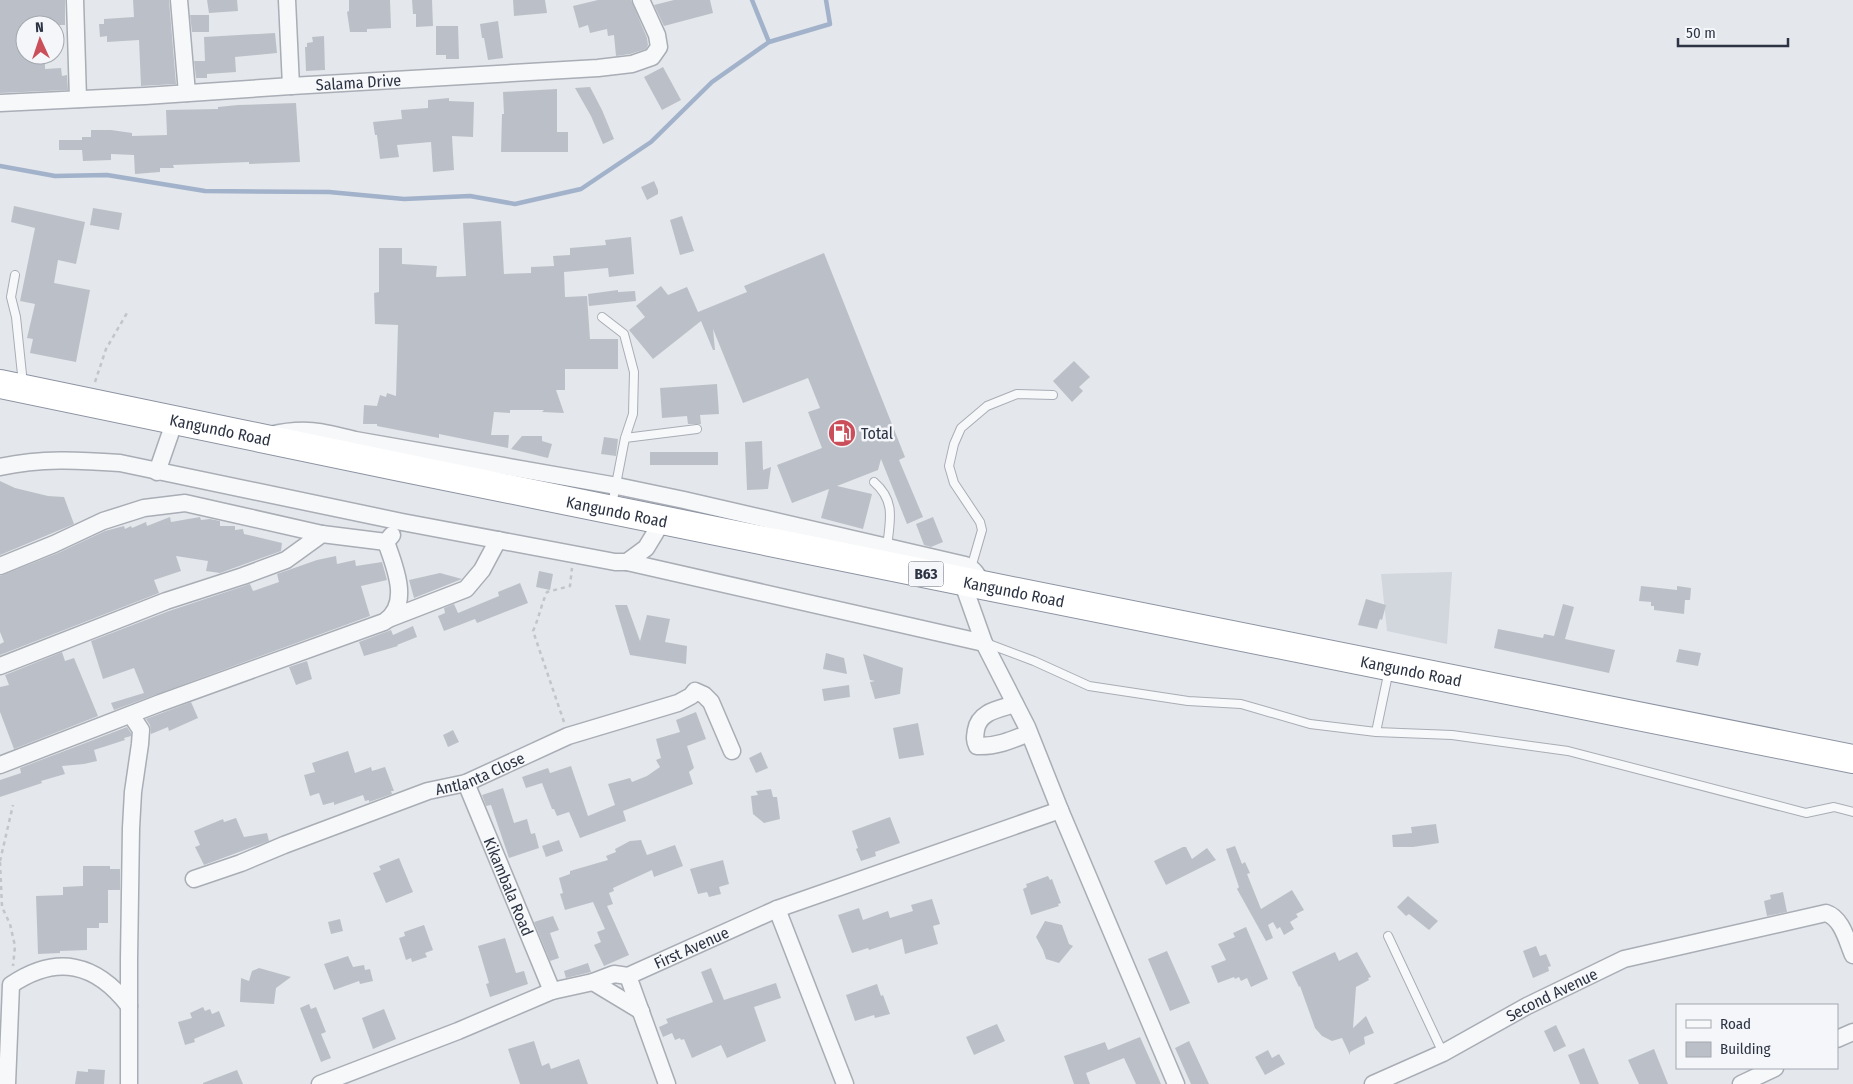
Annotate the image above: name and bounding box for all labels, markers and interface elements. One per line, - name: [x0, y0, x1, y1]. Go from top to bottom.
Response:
- north arrow: [15, 15, 65, 65]
- scale bar: [1678, 15, 1788, 47]
- text: N: [35, 19, 44, 36]
- text: 50 m: [1686, 24, 1716, 42]
- street label: Salama Drive: [315, 71, 402, 95]
- street label: Kangundo Road: [168, 410, 273, 450]
- fuel station icon: Total: [827, 418, 857, 448]
- place label: Total: [861, 424, 893, 443]
- street label: Kangundo Road: [565, 492, 669, 532]
- road number: B63: [908, 562, 944, 586]
- street label: Kangundo Road: [962, 573, 1066, 611]
- street label: Kangundo Road: [1359, 652, 1463, 691]
- street label: Antlanta Close: [434, 748, 528, 799]
- street label: Kikambala Road: [480, 835, 537, 939]
- street label: First Avenue: [651, 923, 732, 973]
- street label: Second Avenue: [1503, 964, 1601, 1026]
- legend: [1676, 1004, 1838, 1069]
- text: Road: [1720, 1015, 1751, 1033]
- text: Building: [1720, 1040, 1771, 1058]

